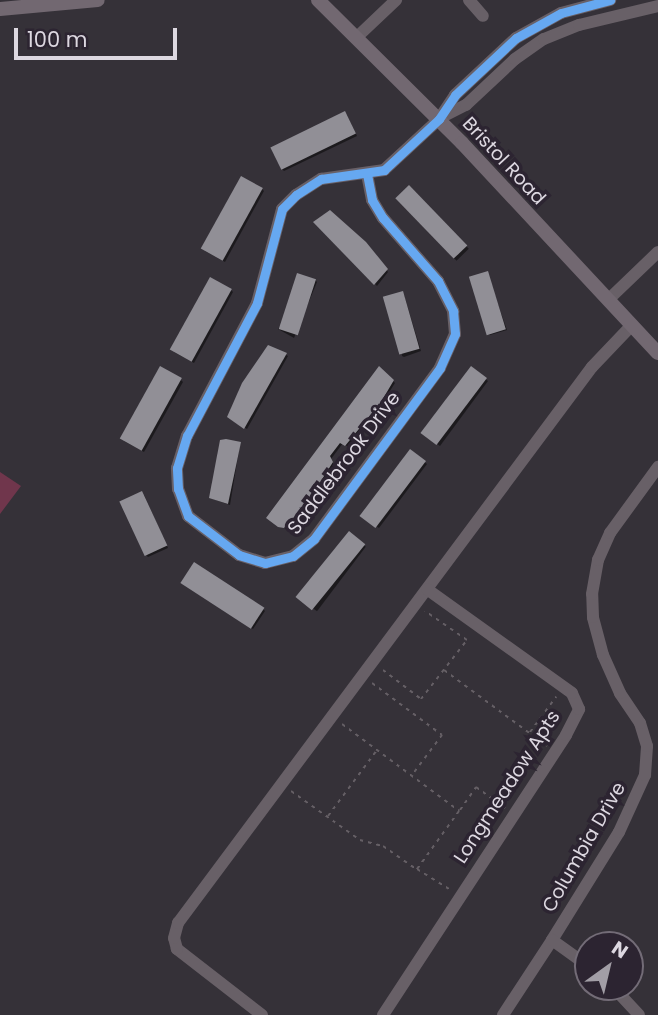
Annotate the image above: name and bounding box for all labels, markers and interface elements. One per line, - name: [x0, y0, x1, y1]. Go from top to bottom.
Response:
- scale bar: [18, 14, 180, 58]
- text: 100 m: [27, 25, 87, 54]
- street label: Bristol Road: [458, 112, 550, 210]
- street label: Saddlebrook Drive: [283, 387, 405, 539]
- street label: Longmeadow Apts: [449, 706, 565, 868]
- street label: Columbia Drive: [538, 778, 630, 916]
- north arrow: [574, 931, 644, 1001]
- text: N: [606, 935, 633, 965]

